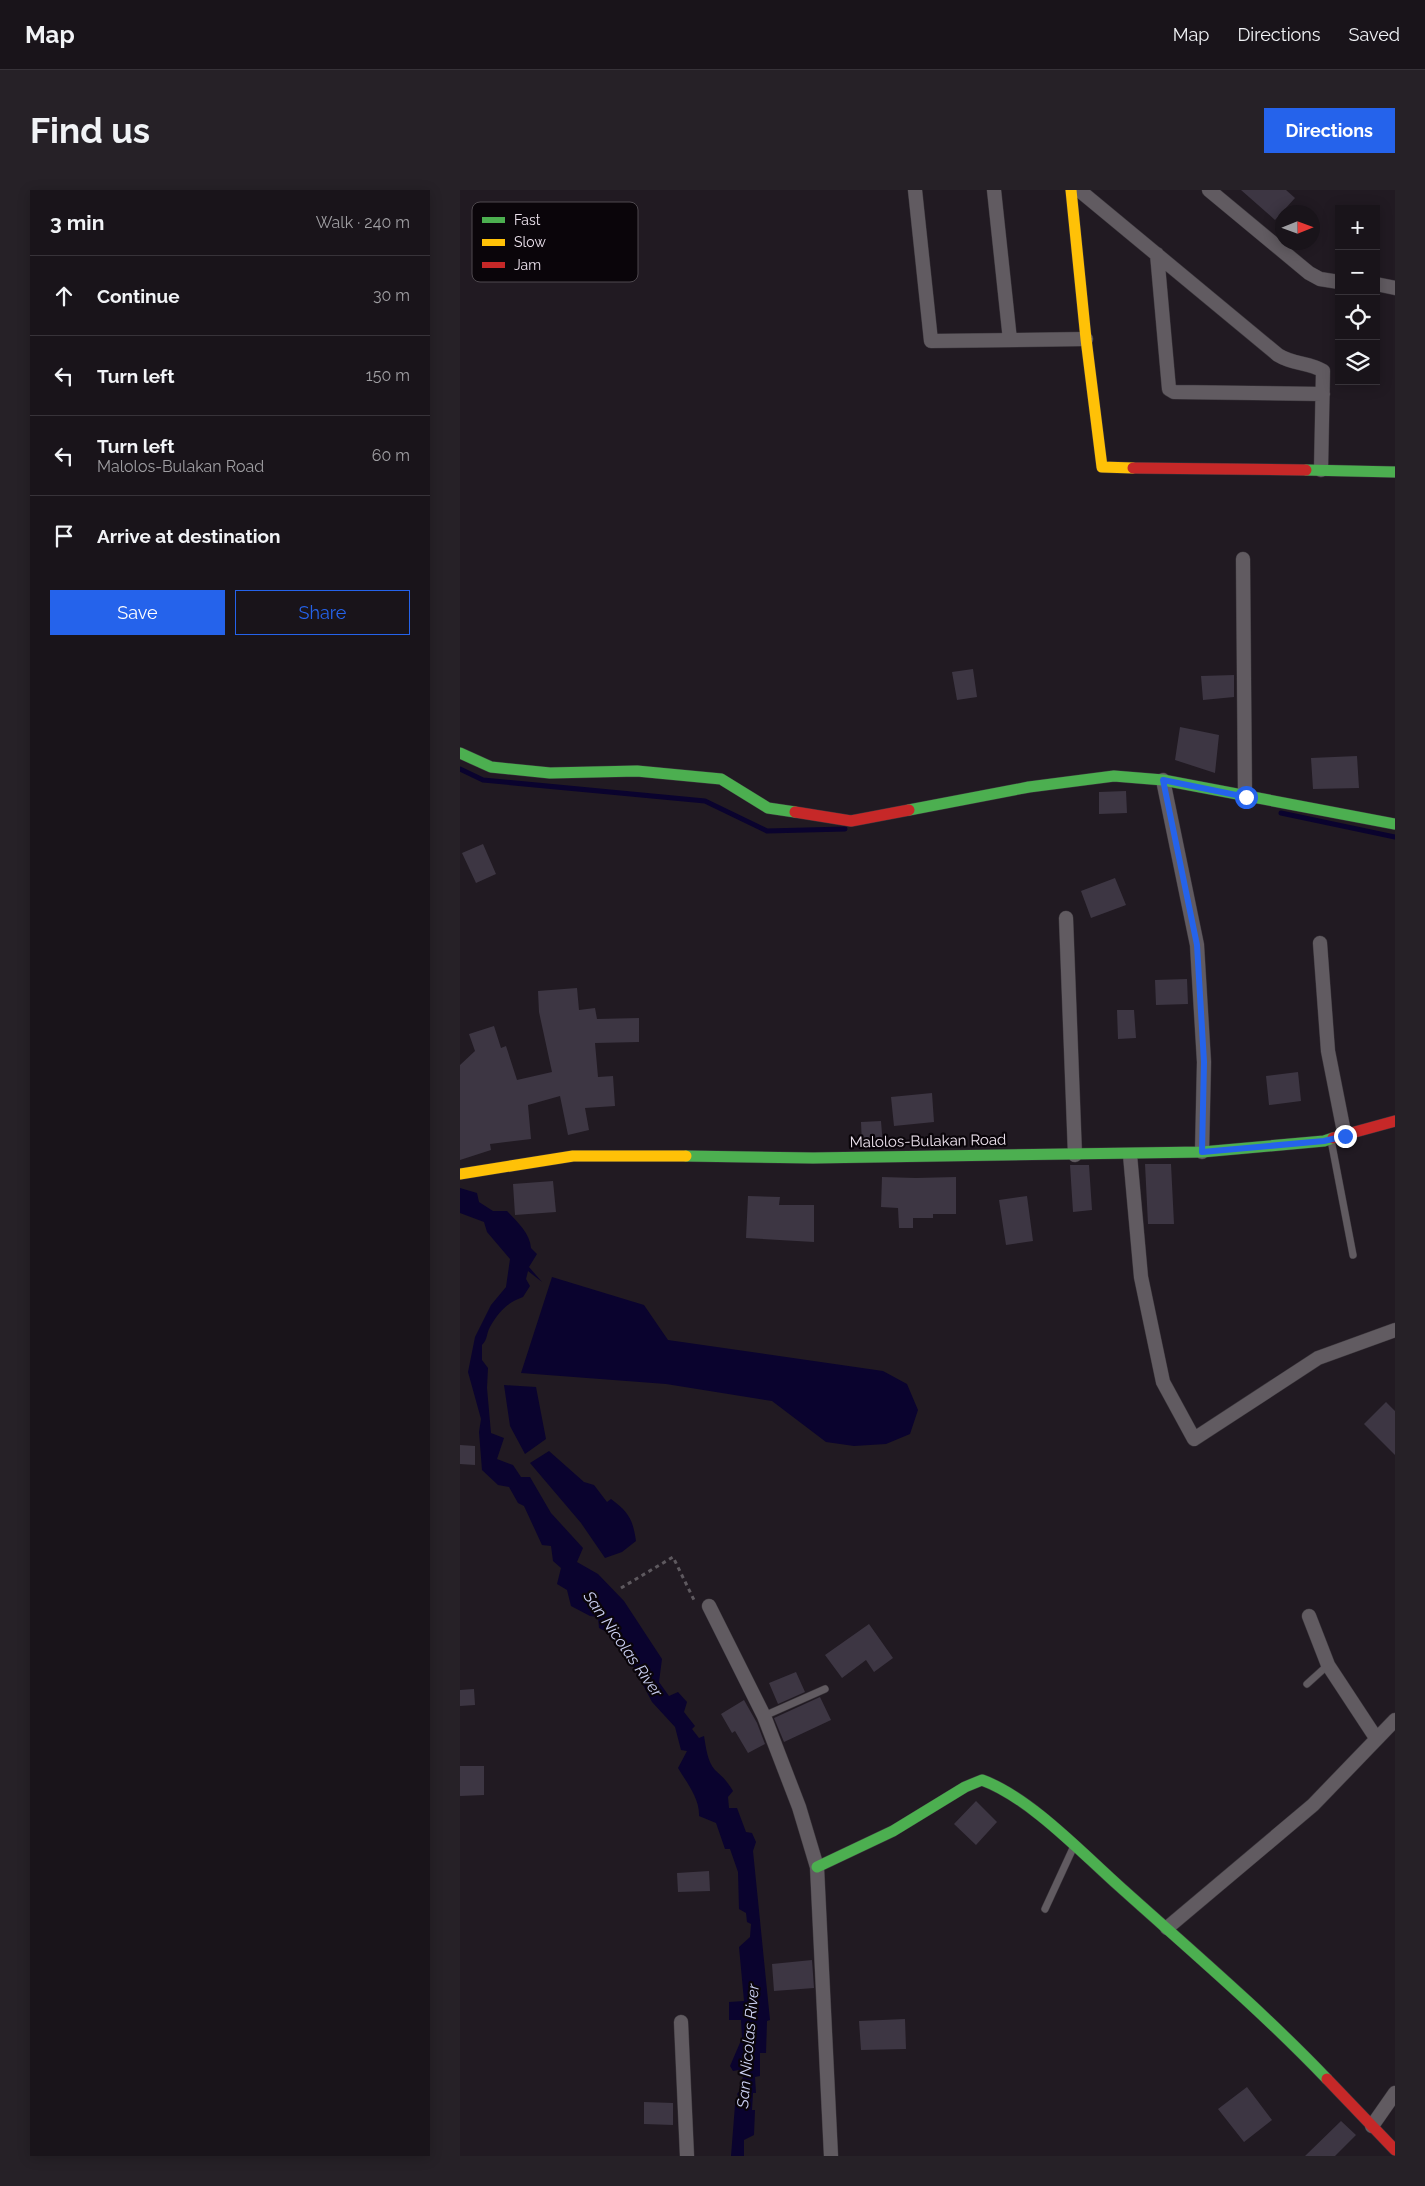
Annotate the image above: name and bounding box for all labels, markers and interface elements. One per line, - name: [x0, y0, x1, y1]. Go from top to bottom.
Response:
- text: Map: [25, 20, 75, 49]
- text: Map: [1173, 24, 1209, 45]
- text: Directions: [1237, 24, 1321, 45]
- text: Saved: [1349, 24, 1400, 45]
- button: Directions: [1264, 108, 1395, 153]
- text: Find us: [30, 110, 150, 151]
- legend: [472, 202, 638, 282]
- north arrow: [1275, 205, 1320, 250]
- map controls: [1335, 205, 1380, 385]
- button: +: [1335, 205, 1380, 250]
- text: 3 min: [50, 210, 104, 235]
- text: Fast: [514, 212, 541, 228]
- text: Walk · 240 m: [316, 213, 410, 232]
- text: Slow: [514, 234, 546, 250]
- button: −: [1335, 250, 1380, 295]
- text: Jam: [514, 257, 541, 273]
- icon: ahead: [50, 282, 78, 310]
- text: Continue: [97, 285, 180, 307]
- text: 30 m: [373, 286, 410, 305]
- button: locate: [1335, 295, 1380, 340]
- button: layers: [1335, 340, 1380, 385]
- icon: left: [50, 362, 78, 390]
- text: Turn left: [97, 365, 174, 387]
- text: 150 m: [366, 366, 410, 385]
- text: Turn left: [97, 435, 174, 457]
- icon: left: [50, 442, 78, 470]
- text: 60 m: [372, 446, 410, 465]
- text: Malolos-Bulakan Road: [97, 457, 264, 476]
- icon: arrive: [50, 522, 78, 550]
- text: Arrive at destination: [97, 525, 281, 547]
- button: Save: [50, 590, 225, 635]
- button: Share: [235, 590, 410, 635]
- route start: [1235, 786, 1258, 809]
- route end: [1334, 1125, 1357, 1148]
- street label: Malolos-Bulakan Road: [850, 1131, 1006, 1151]
- water label: San Nicolas River: [579, 1587, 667, 1701]
- water label: San Nicolas River: [733, 1982, 763, 2110]

